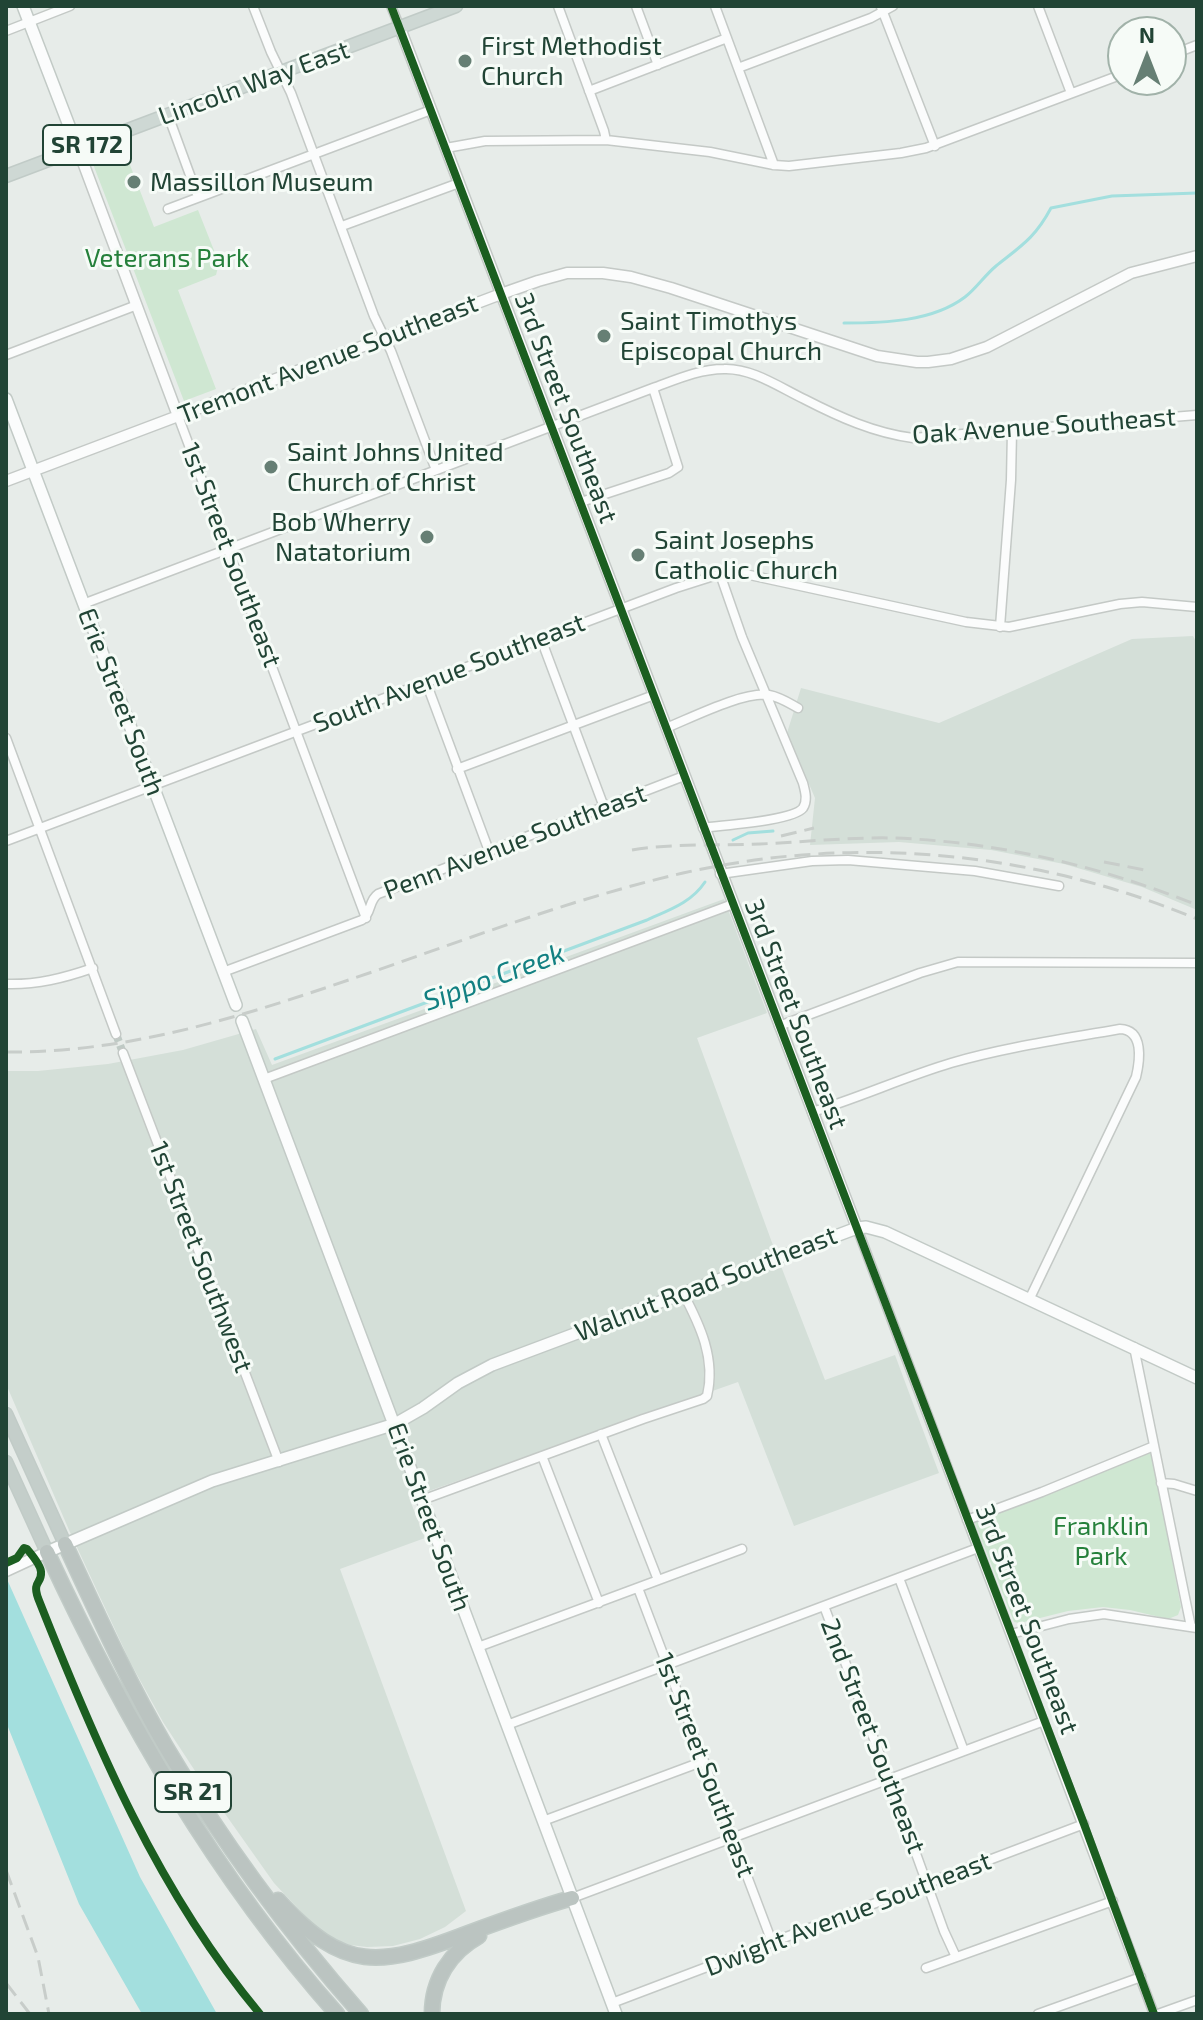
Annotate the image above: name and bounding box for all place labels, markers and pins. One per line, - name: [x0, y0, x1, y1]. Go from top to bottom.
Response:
- place label: First Methodist Church: [481, 30, 662, 92]
- marker: First Methodist Church: [456, 52, 474, 70]
- place label: Massillon Museum: [150, 166, 373, 198]
- marker: Massillon Museum: [125, 173, 143, 191]
- place label: Saint Timothys Episcopal Church: [620, 305, 822, 366]
- marker: Saint Timothys Episcopal Church: [595, 327, 613, 345]
- place label: Saint Johns United Church of Christ: [287, 436, 504, 498]
- marker: Saint Johns United Church of Christ: [262, 458, 280, 476]
- place label: Bob Wherry Natatorium: [271, 506, 411, 568]
- place label: Saint Josephs Catholic Church: [654, 524, 838, 586]
- marker: Bob Wherry Natatorium: [418, 528, 436, 546]
- marker: Saint Josephs Catholic Church: [629, 546, 647, 564]

